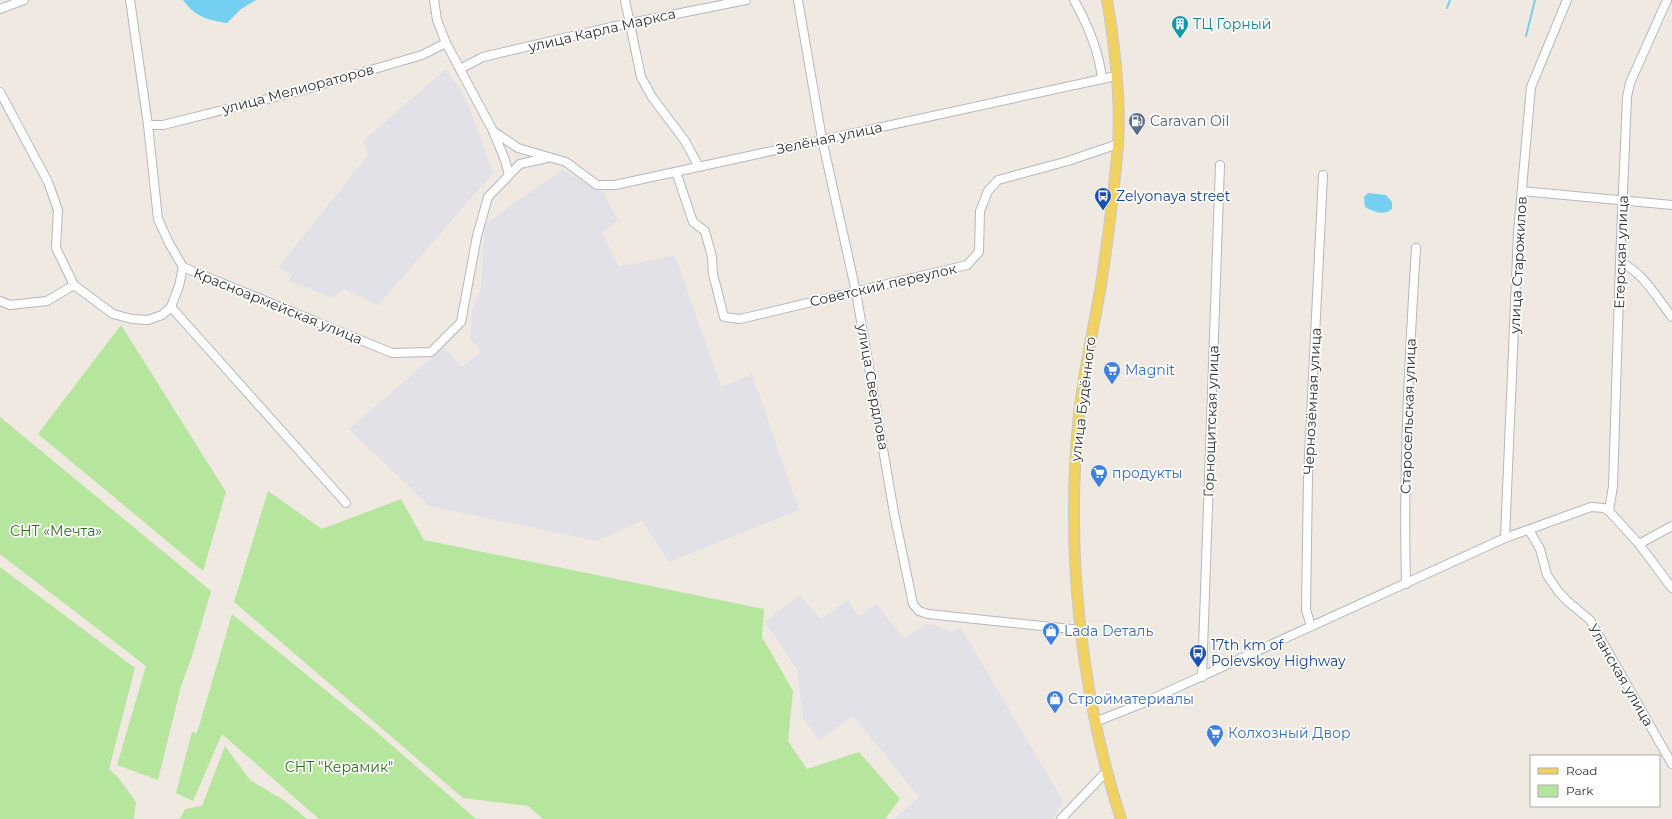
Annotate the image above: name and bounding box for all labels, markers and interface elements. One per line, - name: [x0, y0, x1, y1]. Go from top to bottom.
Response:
- street label: улица Карла Маркса: [526, 4, 677, 56]
- building icon: ТЦ Горный: [1170, 14, 1190, 39]
- place label: ТЦ Горный: [1193, 15, 1271, 33]
- street label: улица Мелиораторов: [219, 60, 376, 118]
- fuel station icon: Caravan Oil: [1127, 111, 1147, 136]
- place label: Caravan Oil: [1150, 112, 1229, 130]
- street label: Зелёная улица: [774, 118, 884, 158]
- bus stop icon: Zelyonaya street: [1093, 186, 1113, 211]
- place label: Zelyonaya street: [1116, 187, 1231, 205]
- street label: Егерская улица: [1610, 195, 1632, 309]
- street label: улица Старожилов: [1505, 196, 1531, 335]
- street label: Советский переулок: [808, 259, 958, 311]
- street label: Красноармейская улица: [191, 264, 365, 348]
- street label: улица Свердлова: [853, 322, 893, 451]
- street label: Чернозёмная улица: [1299, 327, 1325, 475]
- street label: улица Будённого: [1066, 335, 1100, 463]
- street label: Старосельская улица: [1396, 338, 1420, 494]
- street label: Горнощитская улица: [1199, 345, 1223, 497]
- supermarket icon: Magnit: [1102, 360, 1122, 385]
- place label: Magnit: [1125, 361, 1175, 379]
- supermarket icon: продукты: [1089, 463, 1109, 488]
- place label: продукты: [1112, 464, 1182, 482]
- park label: СНТ «Мечта»: [10, 522, 102, 540]
- shop icon: Lada Dеталь: [1041, 621, 1061, 646]
- street label: Уланская улица: [1584, 621, 1658, 729]
- place label: Lada Dеталь: [1064, 622, 1153, 640]
- place label: 17th km of Polevskoy Highway: [1211, 636, 1346, 670]
- bus stop icon: 17th km of Polevskoy Highway: [1188, 643, 1208, 668]
- shop icon: Стройматериалы: [1045, 689, 1065, 714]
- place label: Стройматериалы: [1068, 690, 1194, 708]
- supermarket icon: Колхозный Двор: [1205, 723, 1225, 748]
- place label: Колхозный Двор: [1228, 724, 1351, 742]
- legend: [1530, 755, 1660, 807]
- park label: СНТ "Керамик": [285, 758, 393, 776]
- text: Road: [1566, 763, 1597, 778]
- text: Park: [1566, 783, 1594, 798]

